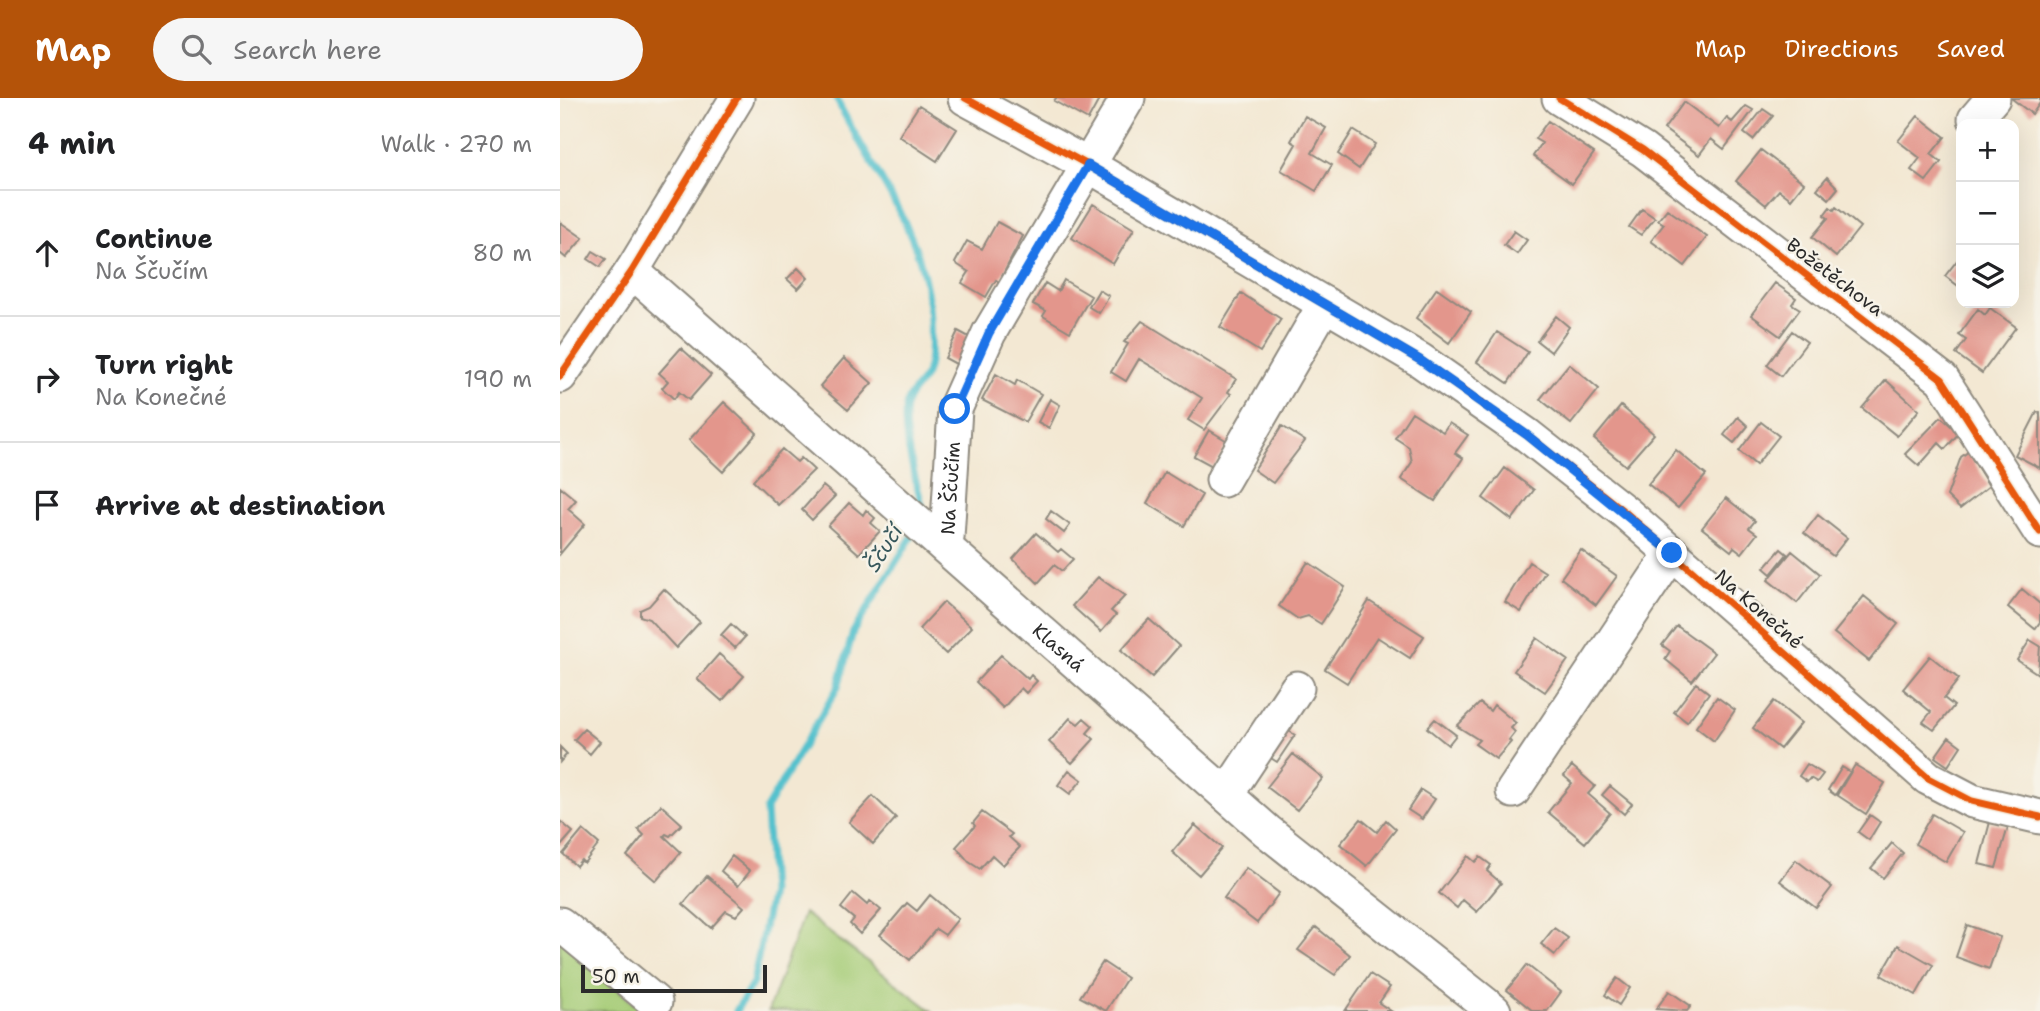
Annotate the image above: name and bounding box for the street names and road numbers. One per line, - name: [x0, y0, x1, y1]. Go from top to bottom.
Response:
- street label: Božetěchova: [1781, 232, 1889, 322]
- street label: Na Ščučím: [935, 441, 965, 536]
- street label: Na Konečné: [1710, 564, 1808, 654]
- street label: Klasná: [1027, 617, 1090, 677]

